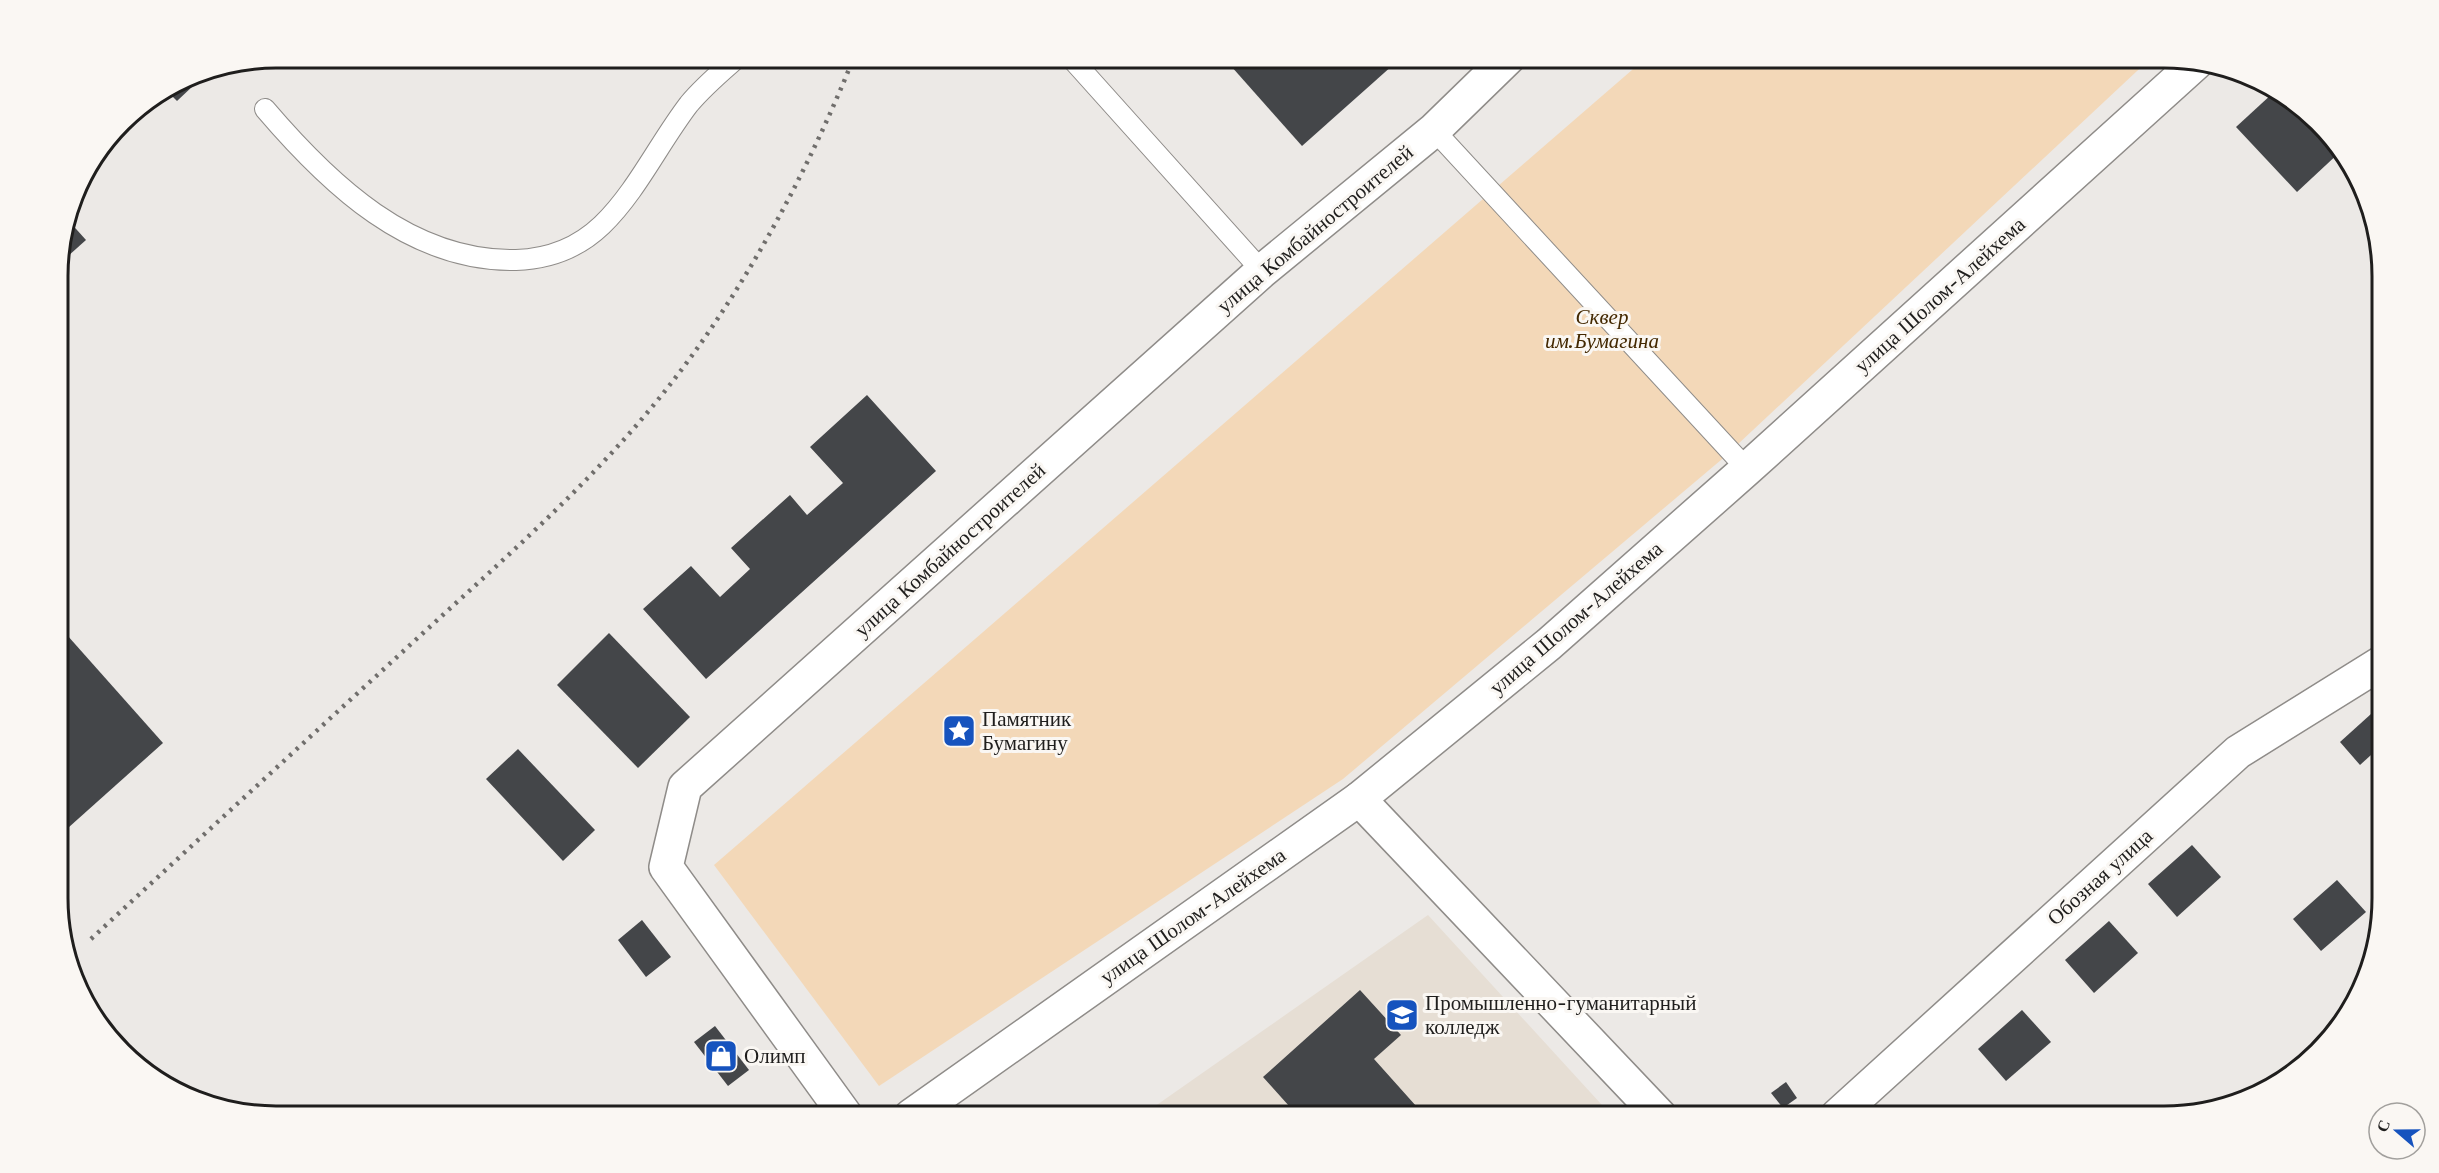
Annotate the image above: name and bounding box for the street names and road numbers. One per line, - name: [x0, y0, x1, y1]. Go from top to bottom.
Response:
- street label: улица Комбайностроителей: [1212, 139, 1418, 319]
- street label: улица Шолом-Алейхема: [1849, 211, 2031, 379]
- street label: улица Комбайностроителей: [849, 457, 1051, 643]
- street label: улица Шолом-Алейхема: [1484, 535, 1668, 700]
- street label: Обозная улица: [2042, 822, 2159, 931]
- street label: улица Шолом-Алейхема: [1095, 842, 1291, 990]

